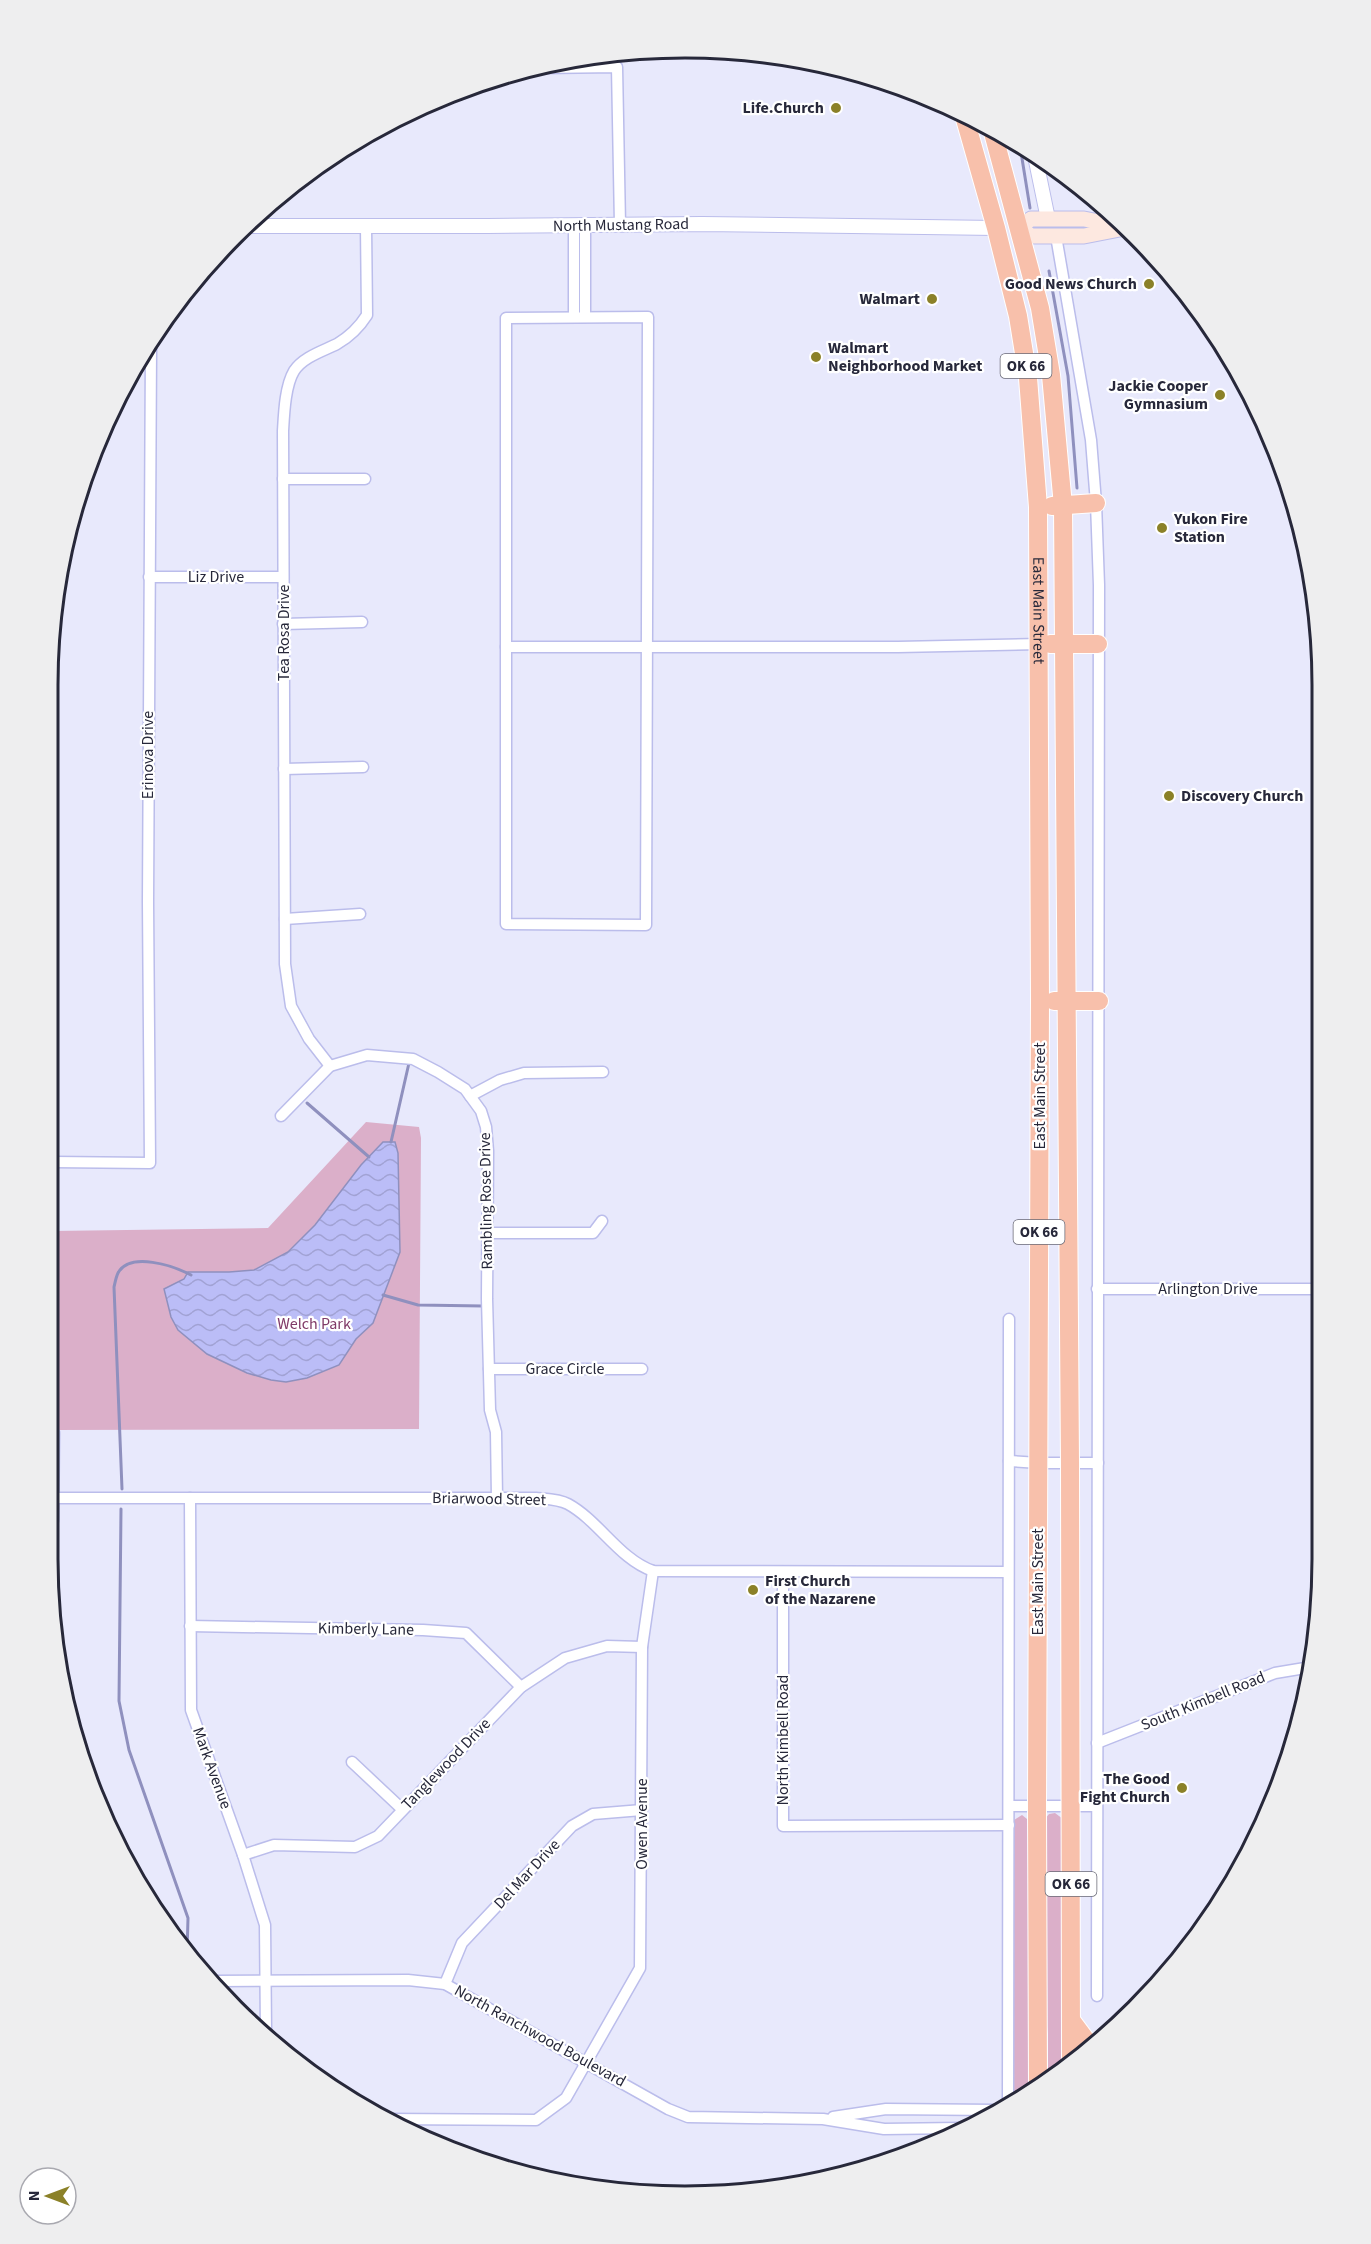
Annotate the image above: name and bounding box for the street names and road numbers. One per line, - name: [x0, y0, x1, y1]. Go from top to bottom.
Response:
- street label: North Mustang Road: [553, 213, 689, 237]
- road number: OK 66: [1000, 354, 1052, 378]
- street label: East Main Street: [1027, 557, 1050, 665]
- street label: Liz Drive: [188, 566, 244, 588]
- street label: Tea Rosa Drive: [273, 585, 295, 681]
- street label: Erinova Drive: [137, 711, 159, 799]
- street label: East Main Street: [1029, 1042, 1051, 1150]
- street label: Rambling Rose Drive: [474, 1132, 498, 1270]
- road number: OK 66: [1014, 1220, 1064, 1244]
- street label: Arlington Drive: [1158, 1278, 1258, 1300]
- street label: Grace Circle: [526, 1358, 605, 1380]
- street label: Briarwood Street: [432, 1487, 547, 1511]
- street label: East Main Street: [1027, 1528, 1049, 1636]
- street label: Kimberly Lane: [318, 1617, 414, 1641]
- street label: South Kimbell Road: [1138, 1666, 1268, 1736]
- street label: North Kimbell Road: [772, 1675, 794, 1805]
- street label: Tanglewood Drive: [396, 1713, 496, 1815]
- street label: Mark Avenue: [187, 1724, 237, 1812]
- street label: Owen Avenue: [631, 1778, 653, 1870]
- street label: Del Mar Drive: [489, 1834, 565, 1914]
- road number: OK 66: [1046, 1872, 1096, 1896]
- street label: North Ranchwood Boulevard: [450, 1980, 630, 2092]

